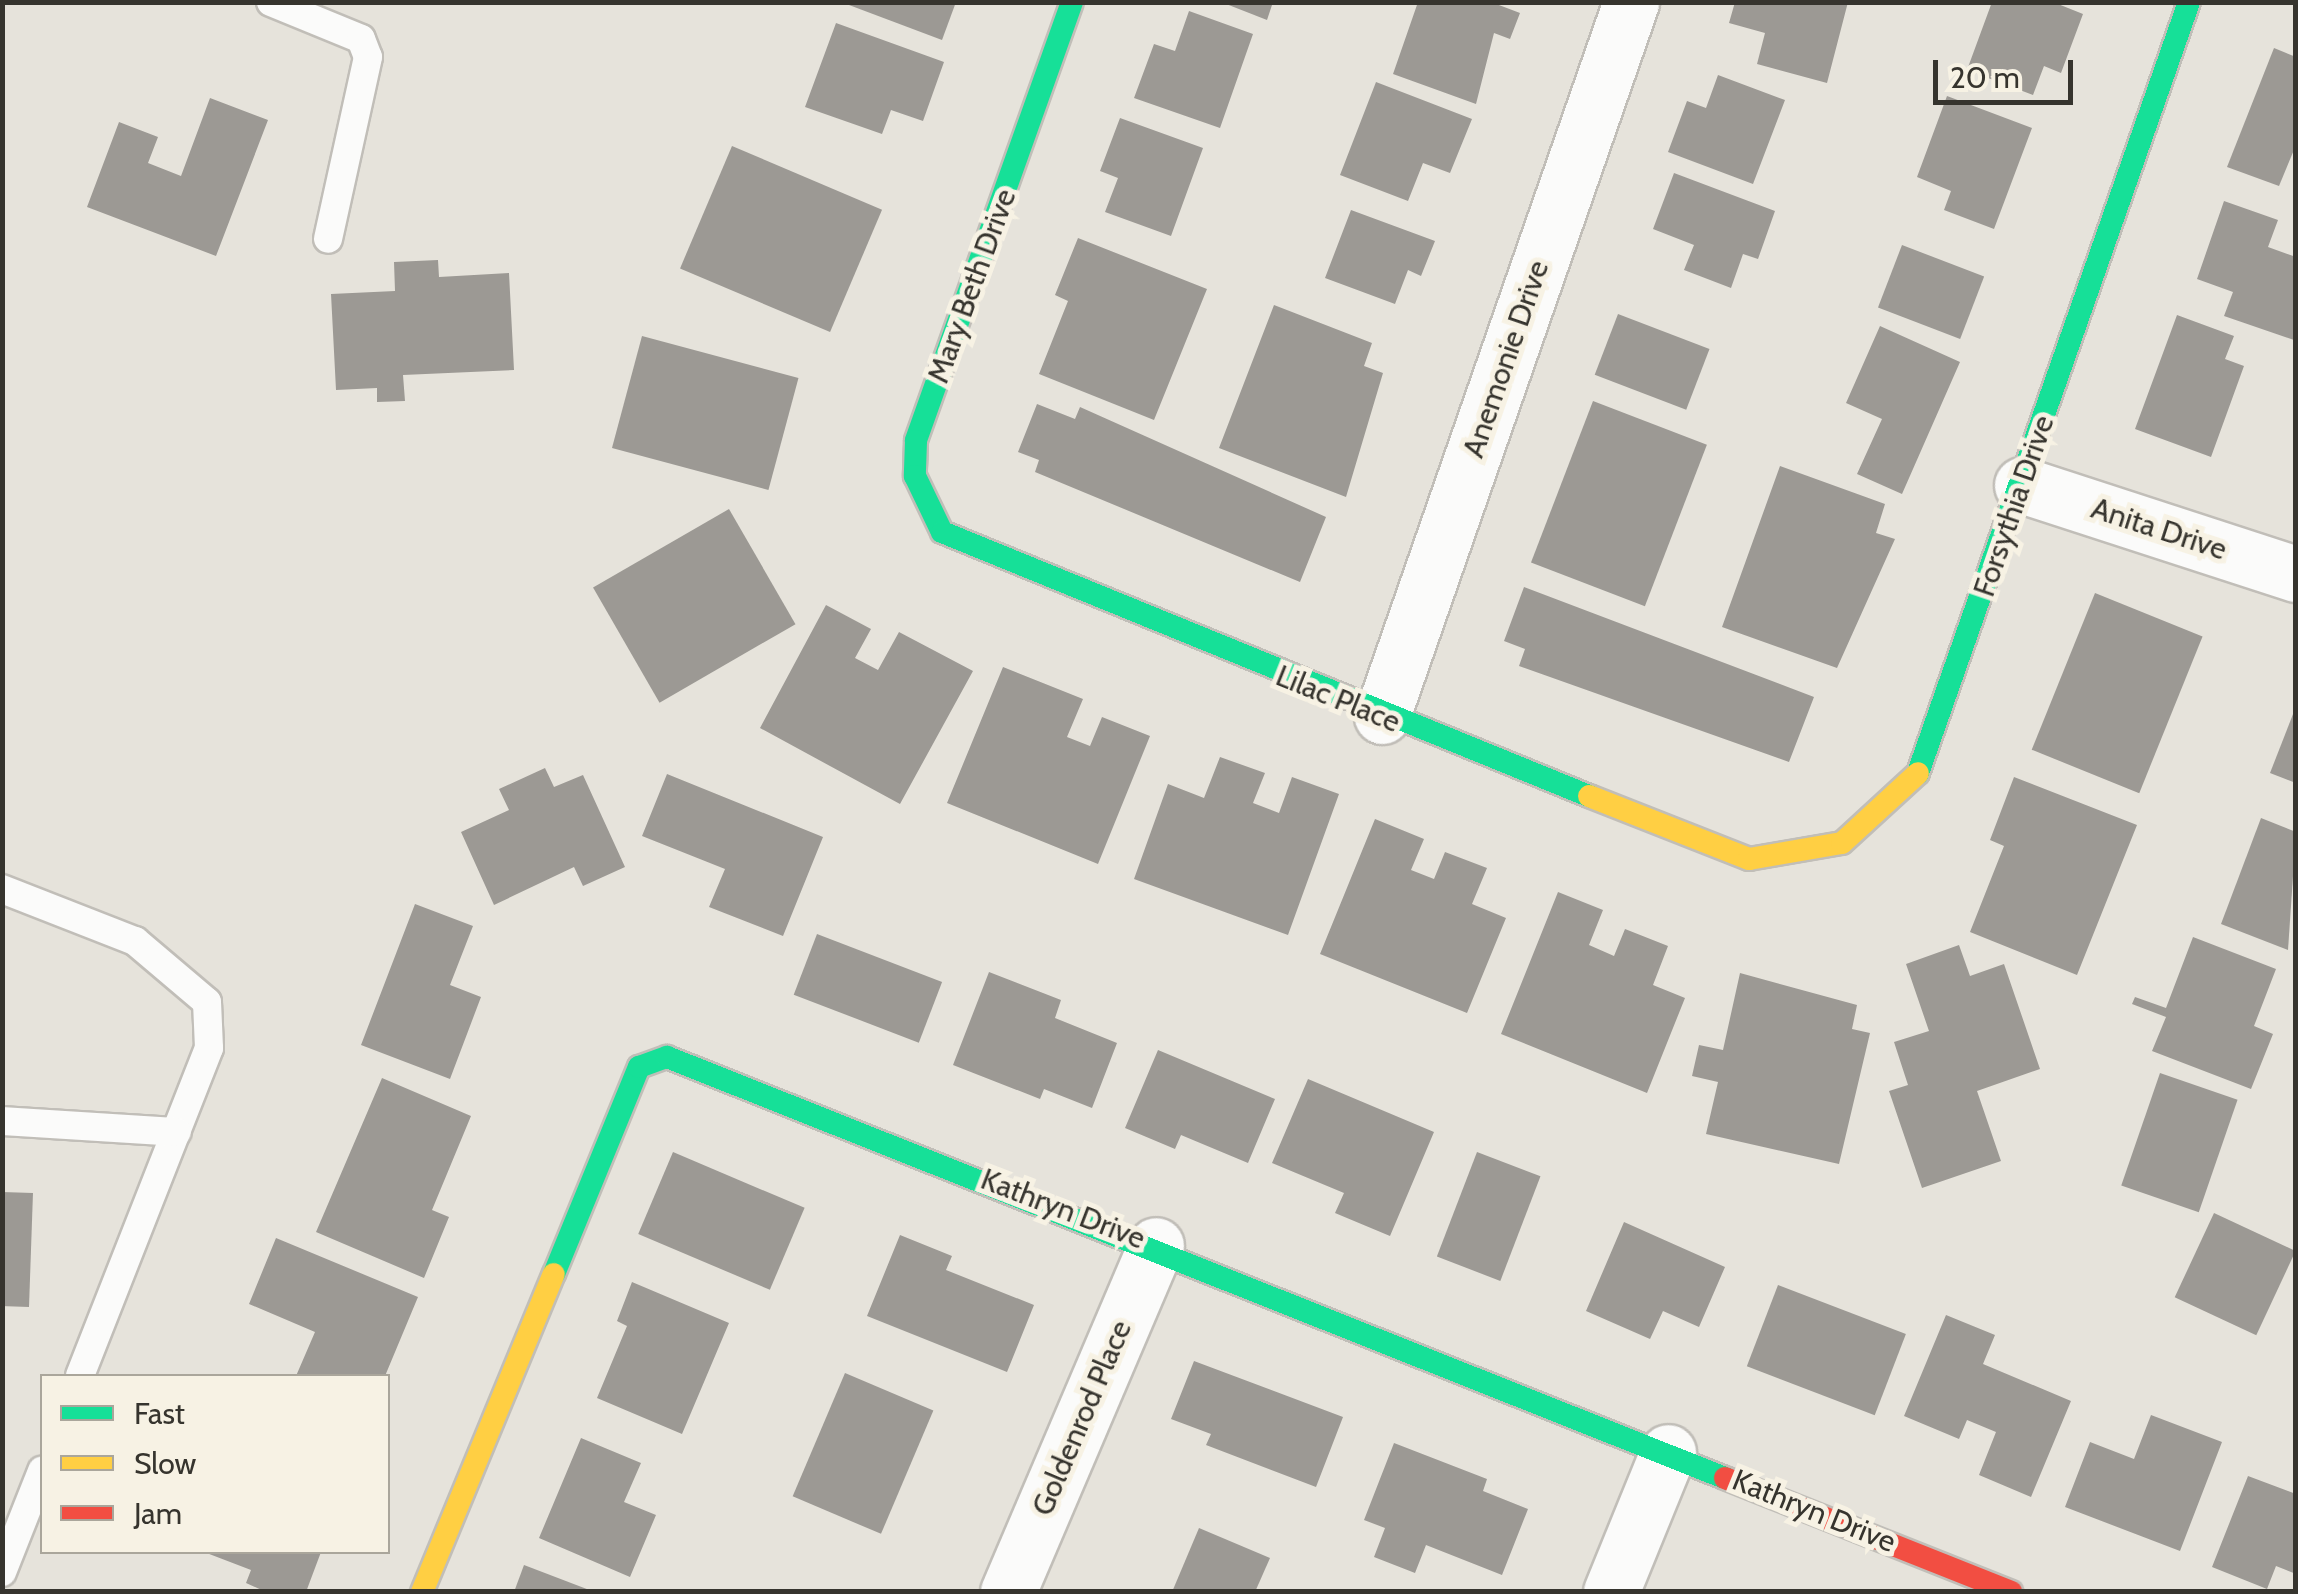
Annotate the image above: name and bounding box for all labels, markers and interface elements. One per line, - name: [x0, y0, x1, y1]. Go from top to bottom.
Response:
- scale bar: [1938, 40, 2078, 102]
- text: 20 m: [1950, 59, 2020, 96]
- street label: Mary Beth Drive: [920, 184, 1024, 388]
- street label: Anemonie Drive: [1455, 256, 1557, 462]
- street label: Forsythia Drive: [1966, 411, 2062, 601]
- street label: Anita Drive: [2087, 490, 2231, 568]
- street label: Lilac Place: [1271, 658, 1405, 740]
- street label: Kathryn Drive: [976, 1161, 1150, 1257]
- street label: Goldenrod Place: [1025, 1315, 1139, 1521]
- legend: [40, 1374, 390, 1554]
- text: Fast: [134, 1395, 185, 1432]
- text: Slow: [134, 1445, 196, 1482]
- street label: Kathryn Drive: [1727, 1462, 1901, 1560]
- text: Jam: [134, 1495, 182, 1532]

